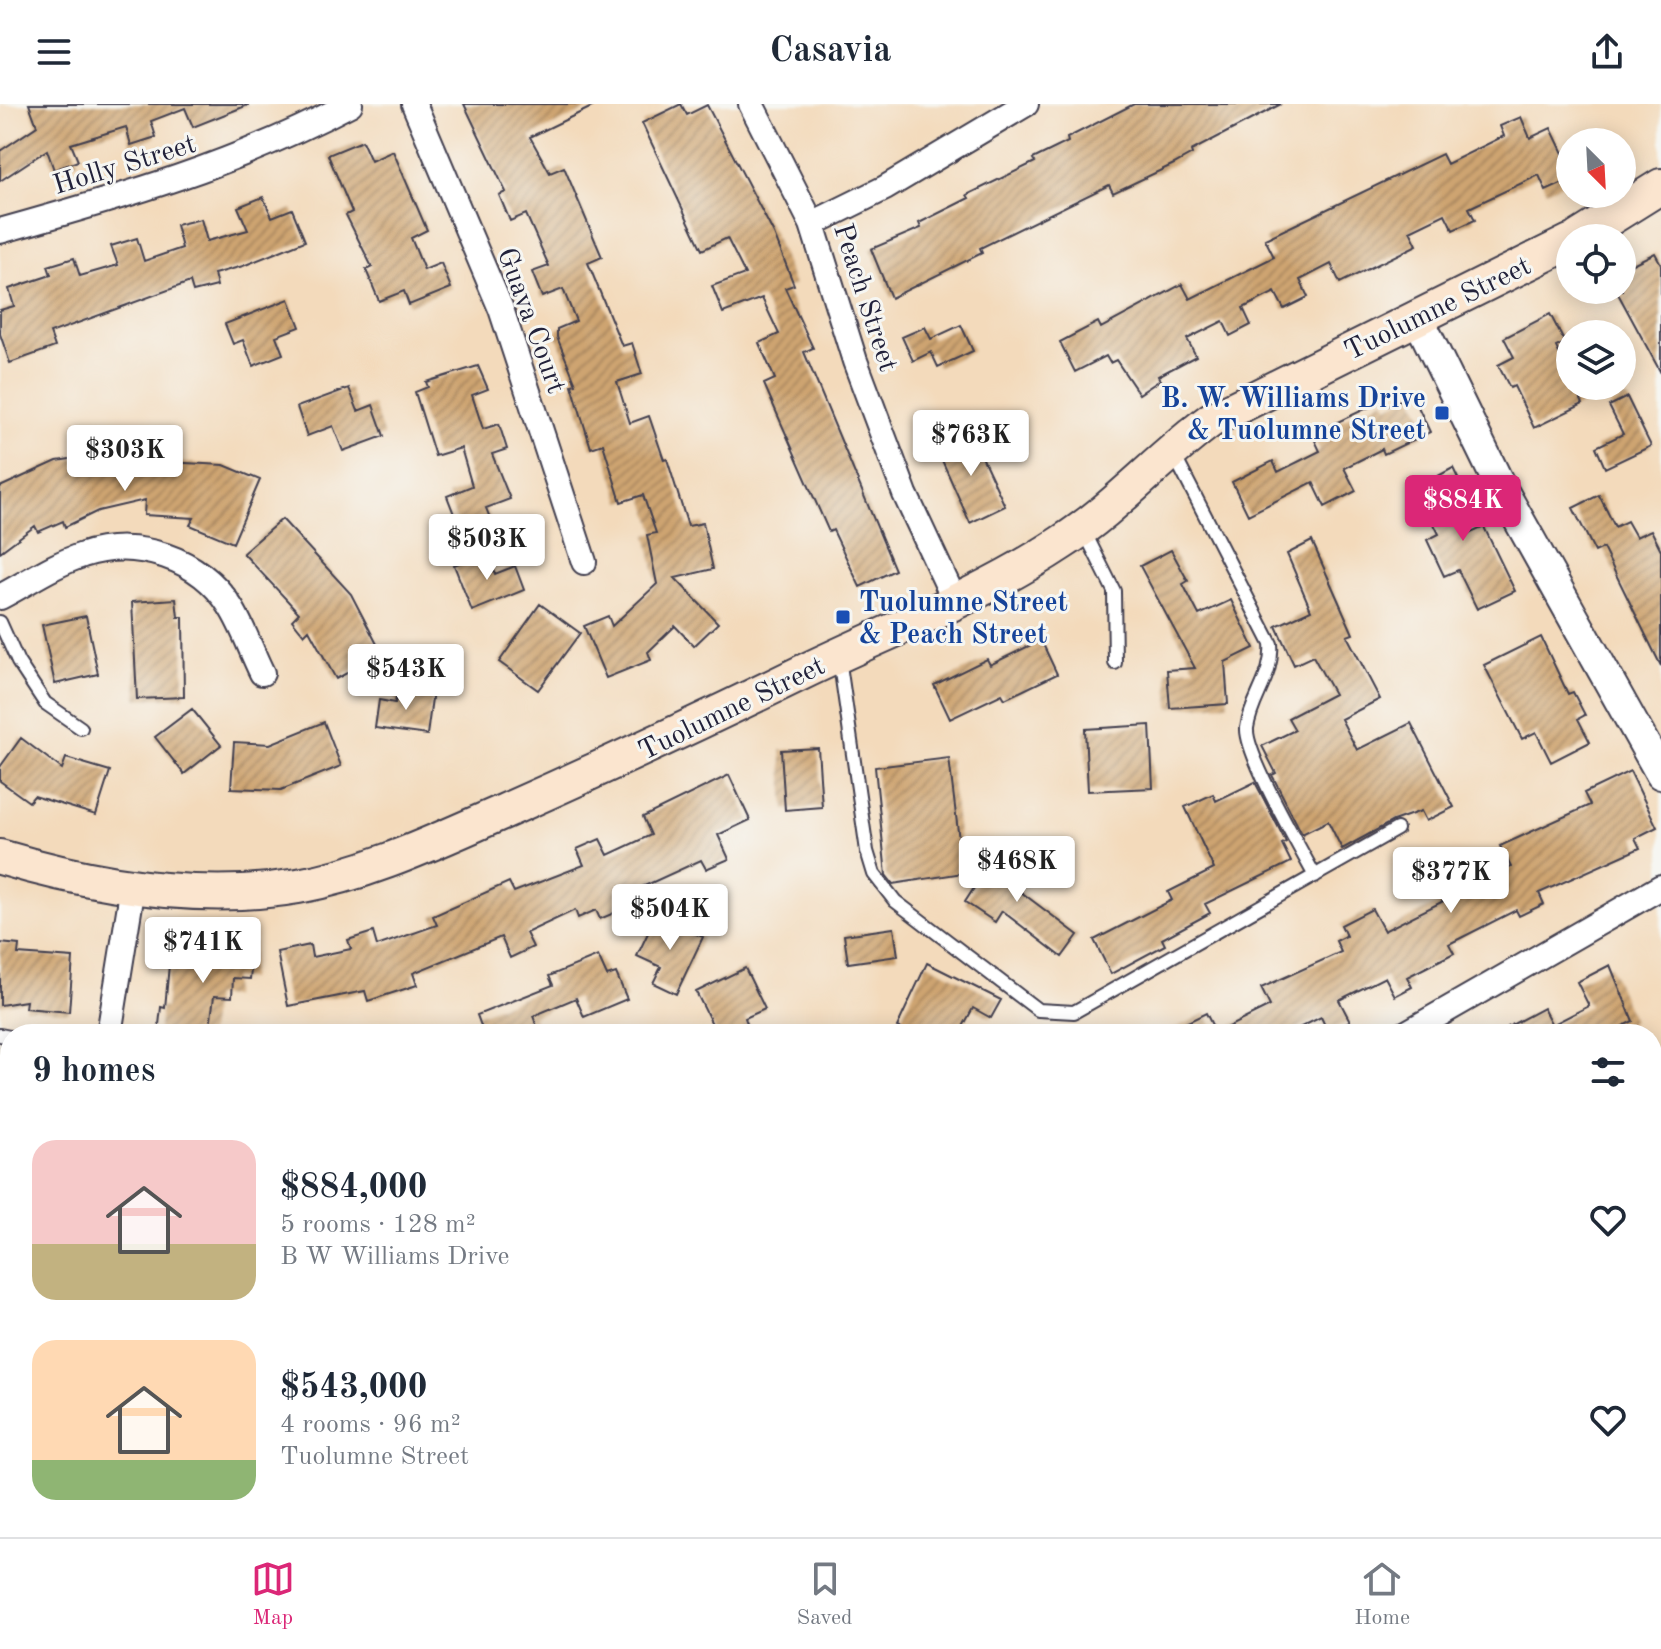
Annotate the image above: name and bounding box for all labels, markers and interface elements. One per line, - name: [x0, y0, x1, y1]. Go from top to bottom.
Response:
- icon: menu: [32, 30, 76, 74]
- icon: share: [1585, 30, 1629, 74]
- text: Casavia: [769, 34, 892, 70]
- north arrow: [1556, 128, 1636, 208]
- map controls: [1556, 128, 1636, 400]
- street label: Holly Street: [50, 131, 200, 201]
- street label: Peach Street: [827, 220, 901, 375]
- button: locate: [1556, 224, 1636, 304]
- street label: Guava Court: [491, 245, 569, 397]
- street label: Tuolumne Street: [1341, 252, 1536, 367]
- button: layers: [1556, 320, 1636, 400]
- place label: B. W. Williams Drive & Tuolumne Street: [1161, 386, 1426, 446]
- marker: B. W. Williams Drive & Tuolumne Street: [1433, 404, 1451, 422]
- pin: $763K: [915, 410, 1027, 478]
- text: $763K: [931, 423, 1011, 449]
- pin: $303K: [69, 425, 181, 493]
- text: $303K: [85, 438, 165, 464]
- pin: $884K: [1407, 475, 1519, 543]
- text: $884K: [1423, 488, 1503, 514]
- pin: $503K: [431, 514, 543, 582]
- text: $503K: [447, 527, 527, 553]
- place label: Tuolumne Street & Peach Street: [859, 590, 1068, 650]
- marker: Tuolumne Street & Peach Street: [834, 608, 852, 626]
- pin: $543K: [350, 644, 462, 712]
- street label: Tuolumne Street: [635, 652, 830, 767]
- text: $543K: [366, 657, 446, 683]
- pin: $468K: [961, 836, 1073, 904]
- pin: $377K: [1395, 847, 1507, 915]
- text: $468K: [977, 849, 1057, 875]
- text: $377K: [1411, 860, 1491, 886]
- pin: $504K: [614, 884, 726, 952]
- text: $504K: [630, 897, 710, 923]
- pin: $741K: [147, 917, 259, 985]
- text: $741K: [163, 930, 243, 956]
- icon: filters: [1586, 1050, 1630, 1094]
- text: 9 homes: [32, 1055, 155, 1089]
- text: $884,000: [280, 1171, 428, 1205]
- icon: home: [96, 1172, 192, 1268]
- icon: heart: [1586, 1198, 1630, 1242]
- text: 5 rooms · 128 m²: [280, 1212, 476, 1238]
- text: B W Williams Drive: [280, 1244, 509, 1270]
- text: $543,000: [280, 1371, 428, 1405]
- icon: home: [96, 1372, 192, 1468]
- icon: heart: [1586, 1398, 1630, 1442]
- text: 4 rooms · 96 m²: [280, 1412, 461, 1438]
- text: Tuolumne Street: [280, 1444, 469, 1470]
- tab: Map: [251, 1557, 295, 1632]
- tab: Saved: [797, 1557, 853, 1632]
- tab: Home: [1354, 1557, 1410, 1632]

